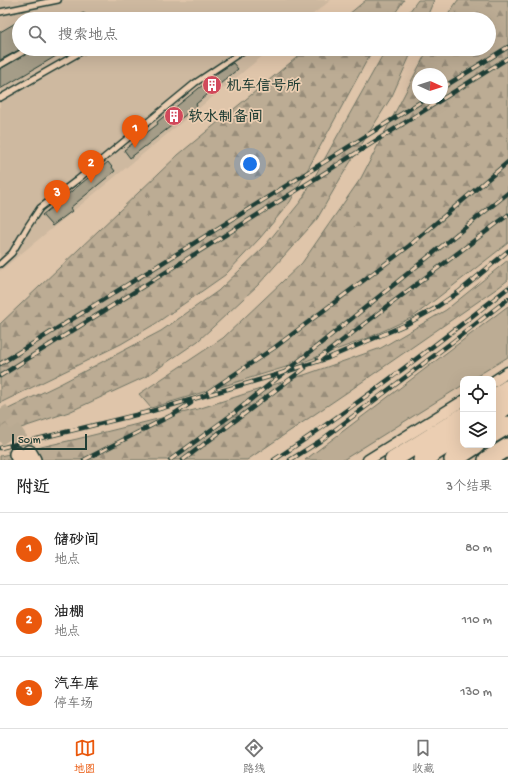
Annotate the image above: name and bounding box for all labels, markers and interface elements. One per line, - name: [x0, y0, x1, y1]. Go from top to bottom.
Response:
- search box: [12, 12, 496, 56]
- icon: search: [26, 23, 48, 45]
- text: 搜索地点: [58, 27, 118, 45]
- north arrow: [412, 68, 448, 104]
- building icon: 机车信号所: [201, 74, 223, 96]
- place label: 机车信号所: [226, 78, 301, 96]
- building icon: 软水制备间: [163, 105, 185, 127]
- place label: 软水制备间: [188, 108, 263, 127]
- pin: 1: [122, 115, 148, 148]
- pin: 2: [78, 150, 104, 183]
- your location: [240, 154, 260, 174]
- pin: 3: [44, 180, 70, 213]
- map controls: [460, 376, 496, 448]
- button: locate: [460, 376, 496, 412]
- button: layers: [460, 412, 496, 448]
- scale bar: [12, 432, 87, 451]
- text: 50 m: [18, 435, 40, 447]
- text: 附近: [16, 479, 50, 499]
- text: 3个结果: [446, 480, 492, 495]
- text: 储砂间: [54, 532, 99, 550]
- text: 1: [26, 541, 32, 556]
- text: 80 m: [465, 541, 492, 556]
- text: 地点: [54, 553, 80, 568]
- text: 油棚: [54, 604, 84, 622]
- text: 2: [26, 613, 32, 628]
- text: 110 m: [462, 613, 492, 628]
- text: 地点: [54, 625, 80, 640]
- text: 汽车库: [54, 676, 99, 694]
- text: 3: [26, 685, 32, 700]
- text: 130 m: [460, 685, 492, 700]
- text: 停车场: [54, 697, 93, 712]
- tab: 地图: [74, 737, 96, 776]
- tab: 路线: [243, 737, 265, 776]
- tab: 收藏: [412, 737, 434, 776]

